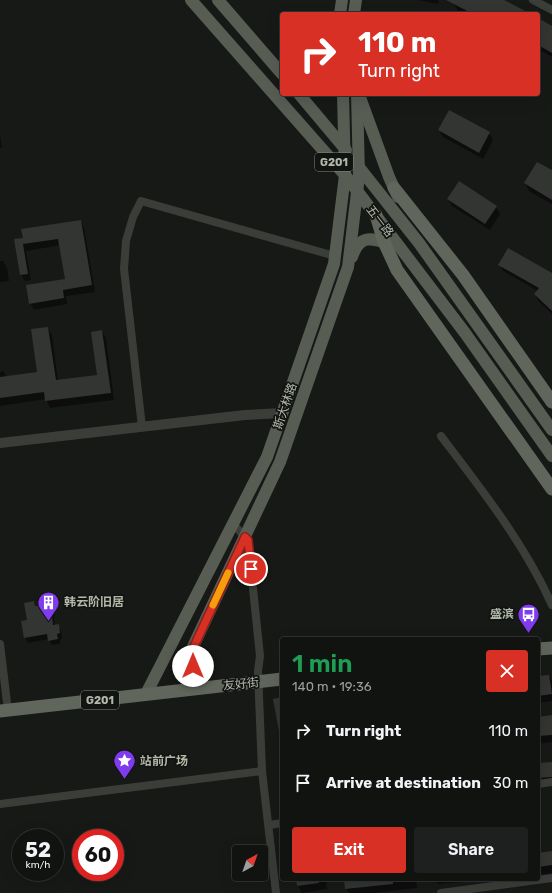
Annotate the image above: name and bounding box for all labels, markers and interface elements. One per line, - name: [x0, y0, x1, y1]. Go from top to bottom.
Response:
- text: 110 m: [358, 26, 436, 59]
- icon: right: [292, 28, 344, 80]
- text: Turn right: [358, 60, 440, 82]
- road number: G201: [315, 153, 353, 171]
- street label: 五一路: [363, 203, 397, 239]
- street label: 斯大林路: [271, 381, 299, 431]
- pin: [234, 552, 268, 586]
- icon: arrive: [240, 558, 262, 580]
- building icon: 韩云阶旧居: [36, 589, 62, 622]
- place label: 韩云阶旧居: [64, 595, 124, 609]
- bus stop icon: 盛滨: [516, 601, 542, 634]
- place label: 盛滨: [490, 607, 514, 621]
- position arrow: [172, 645, 214, 687]
- text: 1 min: [292, 650, 352, 678]
- button: close: [486, 650, 528, 692]
- street label: 友好街: [222, 675, 260, 693]
- text: 140 m · 19:36: [292, 679, 372, 694]
- road number: G201: [81, 691, 119, 709]
- icon: right: [292, 720, 314, 742]
- text: Turn right: [326, 722, 401, 740]
- text: 110 m: [489, 722, 528, 740]
- place icon: 站前广场: [112, 748, 138, 781]
- place label: 站前广场: [140, 754, 188, 768]
- icon: arrive: [292, 772, 314, 794]
- text: Arrive at destination: [326, 774, 481, 792]
- text: 30 m: [493, 774, 528, 792]
- button: Exit: [292, 827, 406, 873]
- button: Share: [414, 827, 528, 873]
- speed limit sign: 60: [72, 829, 124, 881]
- text: 52: [25, 838, 51, 862]
- north arrow: [232, 845, 268, 881]
- map controls: [232, 845, 268, 881]
- text: km/h: [26, 859, 50, 871]

